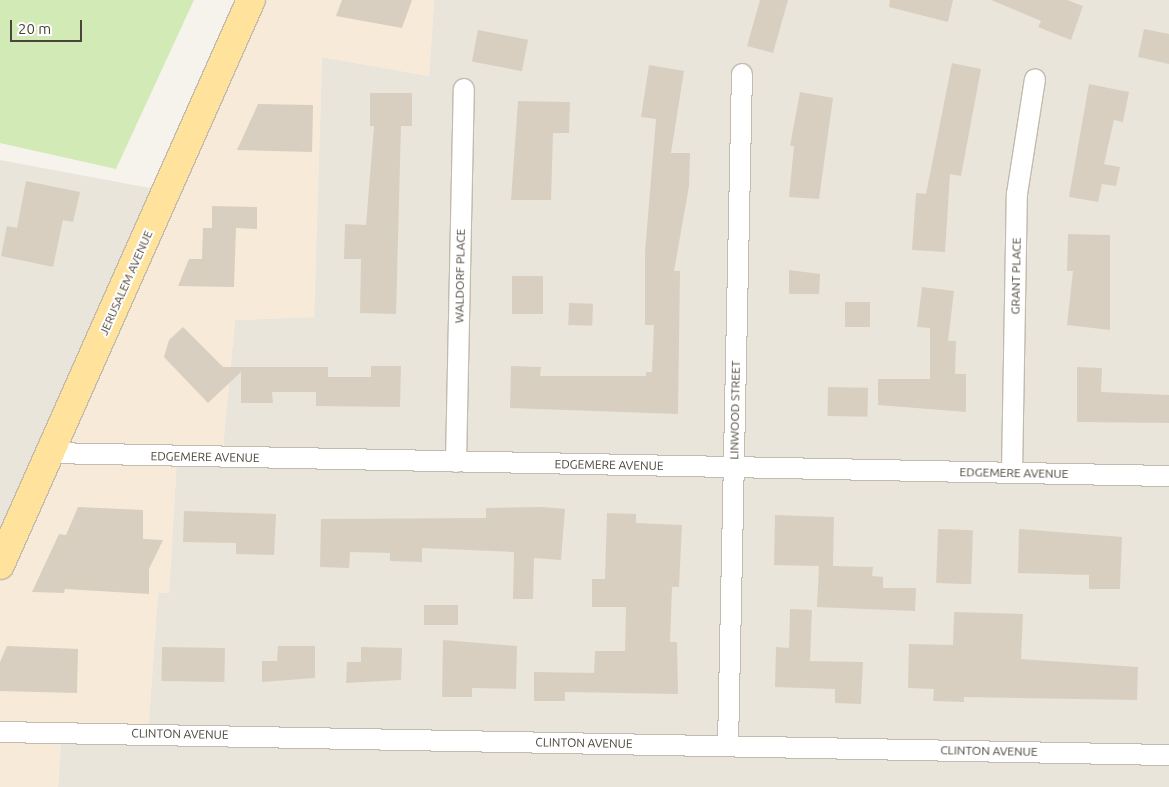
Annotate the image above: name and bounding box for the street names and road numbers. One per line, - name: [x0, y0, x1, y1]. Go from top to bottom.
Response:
- street label: JERUSALEM AVENUE: [96, 228, 156, 338]
- street label: WALDORF PLACE: [452, 229, 468, 323]
- street label: GRANT PLACE: [1008, 237, 1024, 315]
- street label: LINWOOD STREET: [727, 360, 743, 460]
- street label: EDGEMERE AVENUE: [150, 449, 260, 465]
- street label: EDGEMERE AVENUE: [554, 457, 664, 473]
- street label: EDGEMERE AVENUE: [959, 465, 1069, 481]
- street label: CLINTON AVENUE: [131, 726, 229, 742]
- street label: CLINTON AVENUE: [535, 735, 633, 751]
- street label: CLINTON AVENUE: [940, 743, 1038, 759]

